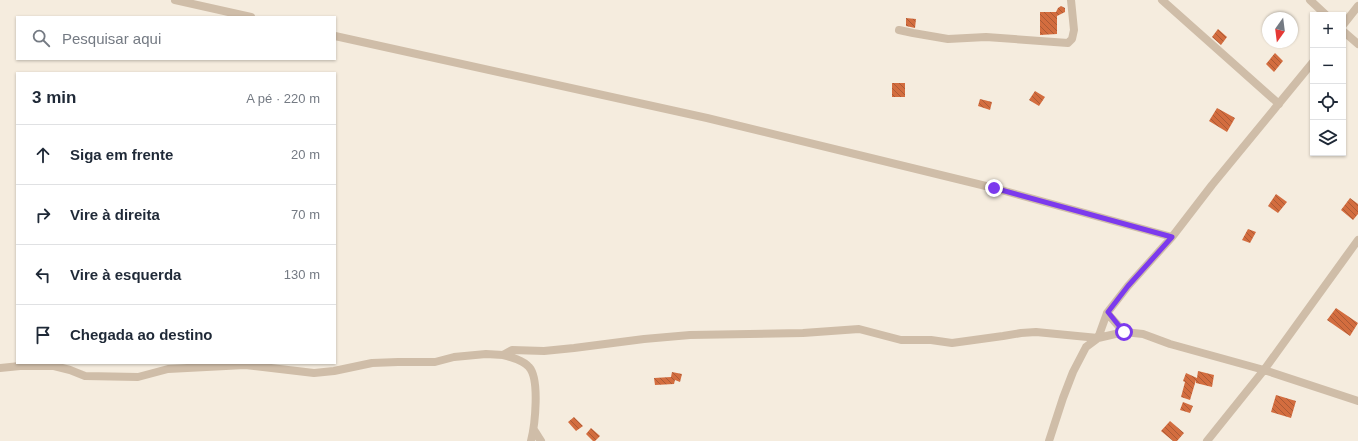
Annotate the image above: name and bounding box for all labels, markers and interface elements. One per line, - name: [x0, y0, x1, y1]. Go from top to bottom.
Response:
- north arrow: [1262, 12, 1298, 48]
- map controls: [1310, 12, 1346, 156]
- button: +: [1310, 12, 1346, 48]
- search box: [16, 16, 336, 60]
- icon: search: [30, 27, 52, 49]
- text: Pesquisar aqui: [62, 30, 161, 47]
- button: −: [1310, 48, 1346, 84]
- button: locate: [1310, 84, 1346, 120]
- text: 3 min: [32, 88, 76, 107]
- text: A pé · 220 m: [246, 91, 320, 106]
- button: layers: [1310, 120, 1346, 156]
- icon: ahead: [32, 144, 54, 166]
- text: Siga em frente: [70, 146, 173, 163]
- text: 20 m: [291, 147, 320, 162]
- route end: [985, 179, 1003, 197]
- icon: right: [32, 204, 54, 226]
- text: Vire à direita: [70, 206, 160, 223]
- text: 70 m: [291, 207, 320, 222]
- icon: left: [32, 264, 54, 286]
- text: Vire à esquerda: [70, 266, 181, 283]
- text: 130 m: [284, 267, 320, 282]
- route start: [1115, 323, 1133, 341]
- icon: arrive: [32, 324, 54, 346]
- text: Chegada ao destino: [70, 326, 213, 343]

